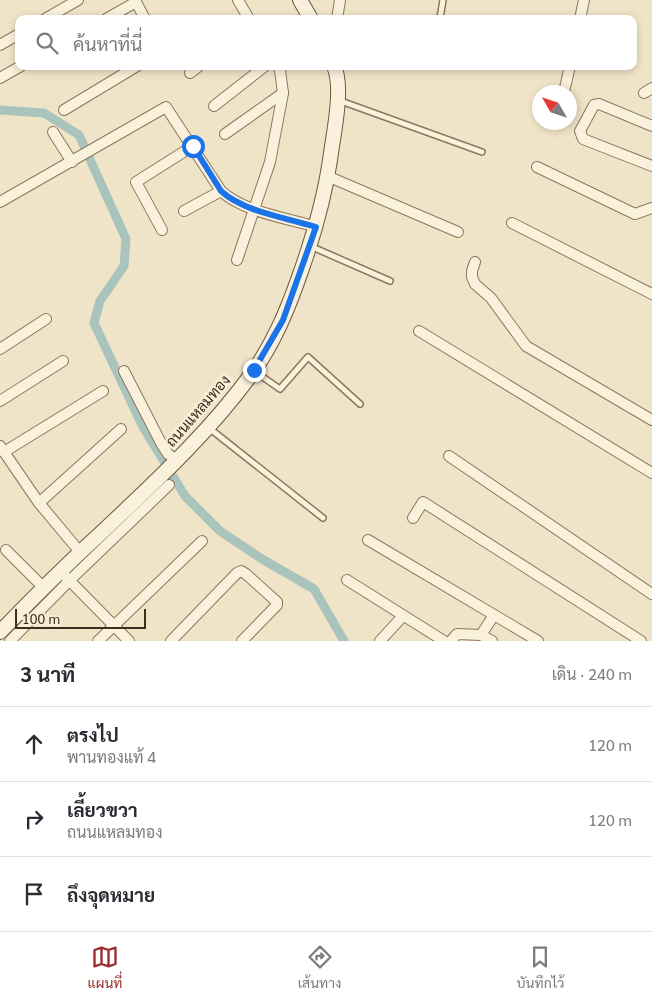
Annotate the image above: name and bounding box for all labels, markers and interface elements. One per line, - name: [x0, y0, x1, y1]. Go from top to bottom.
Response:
- search box: [15, 15, 637, 70]
- icon: search: [33, 29, 61, 57]
- text: ค้นหาที่นี่: [73, 31, 142, 55]
- north arrow: [532, 85, 577, 130]
- route start: [182, 135, 205, 158]
- route end: [243, 359, 266, 382]
- street label: ถนนแหลมทอง: [160, 370, 233, 450]
- scale bar: [15, 606, 146, 629]
- text: 100 m: [22, 609, 60, 627]
- text: 3 นาที: [20, 660, 75, 687]
- text: เดิน · 240 m: [552, 663, 632, 684]
- text: ตรงไป: [67, 722, 119, 746]
- icon: ahead: [20, 730, 48, 758]
- text: 120 m: [588, 734, 632, 755]
- text: พานทองแท้ 4: [67, 746, 156, 767]
- text: เลี้ยวขวา: [67, 797, 138, 821]
- icon: right: [20, 805, 48, 833]
- text: 120 m: [588, 809, 632, 830]
- text: ถนนแหลมทอง: [67, 821, 162, 842]
- icon: arrive: [20, 880, 48, 908]
- text: ถึงจุดหมาย: [67, 882, 155, 906]
- tab: แผนที่: [88, 943, 123, 991]
- tab: เส้นทาง: [298, 943, 341, 991]
- tab: บันทึกไว้: [517, 943, 564, 991]

